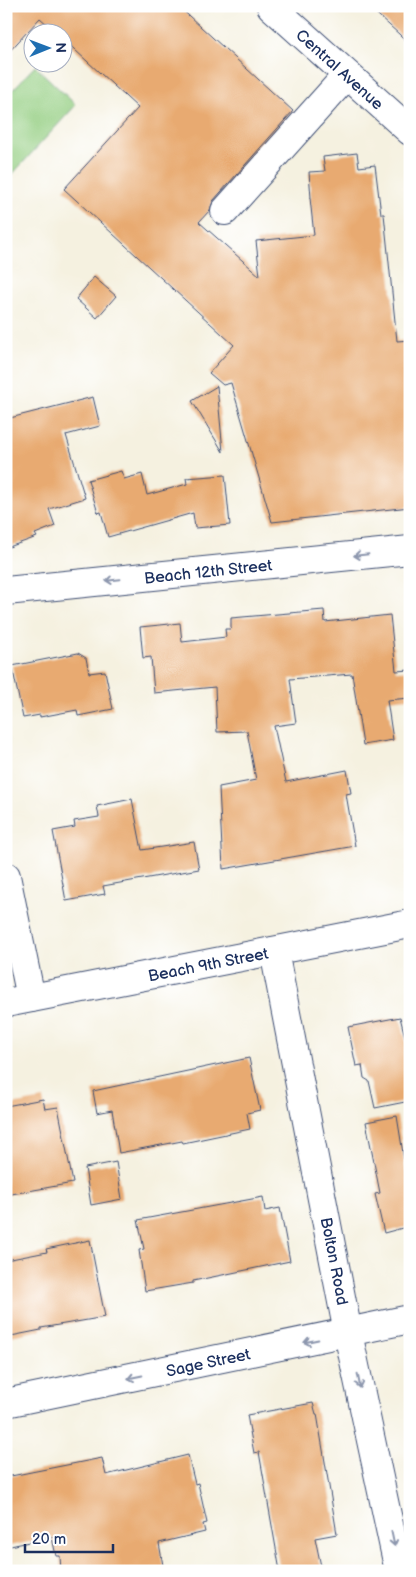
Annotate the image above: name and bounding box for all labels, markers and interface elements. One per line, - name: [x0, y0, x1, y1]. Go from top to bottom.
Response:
- north arrow: [22, 22, 72, 72]
- street label: Central Avenue: [291, 26, 387, 115]
- text: N: [52, 42, 69, 53]
- one-way arrow: [354, 550, 370, 560]
- street label: Beach 12th Street: [143, 556, 273, 589]
- one-way arrow: [105, 575, 121, 585]
- street label: Beach 9th Street: [147, 944, 270, 986]
- street label: Bolton Road: [316, 1216, 351, 1307]
- one-way arrow: [303, 1336, 319, 1346]
- street label: Sage Street: [165, 1345, 252, 1382]
- one-way arrow: [127, 1372, 143, 1382]
- one-way arrow: [354, 1372, 364, 1388]
- scale bar: [25, 1522, 112, 1554]
- text: 20 m: [32, 1530, 66, 1549]
- one-way arrow: [389, 1531, 398, 1547]

